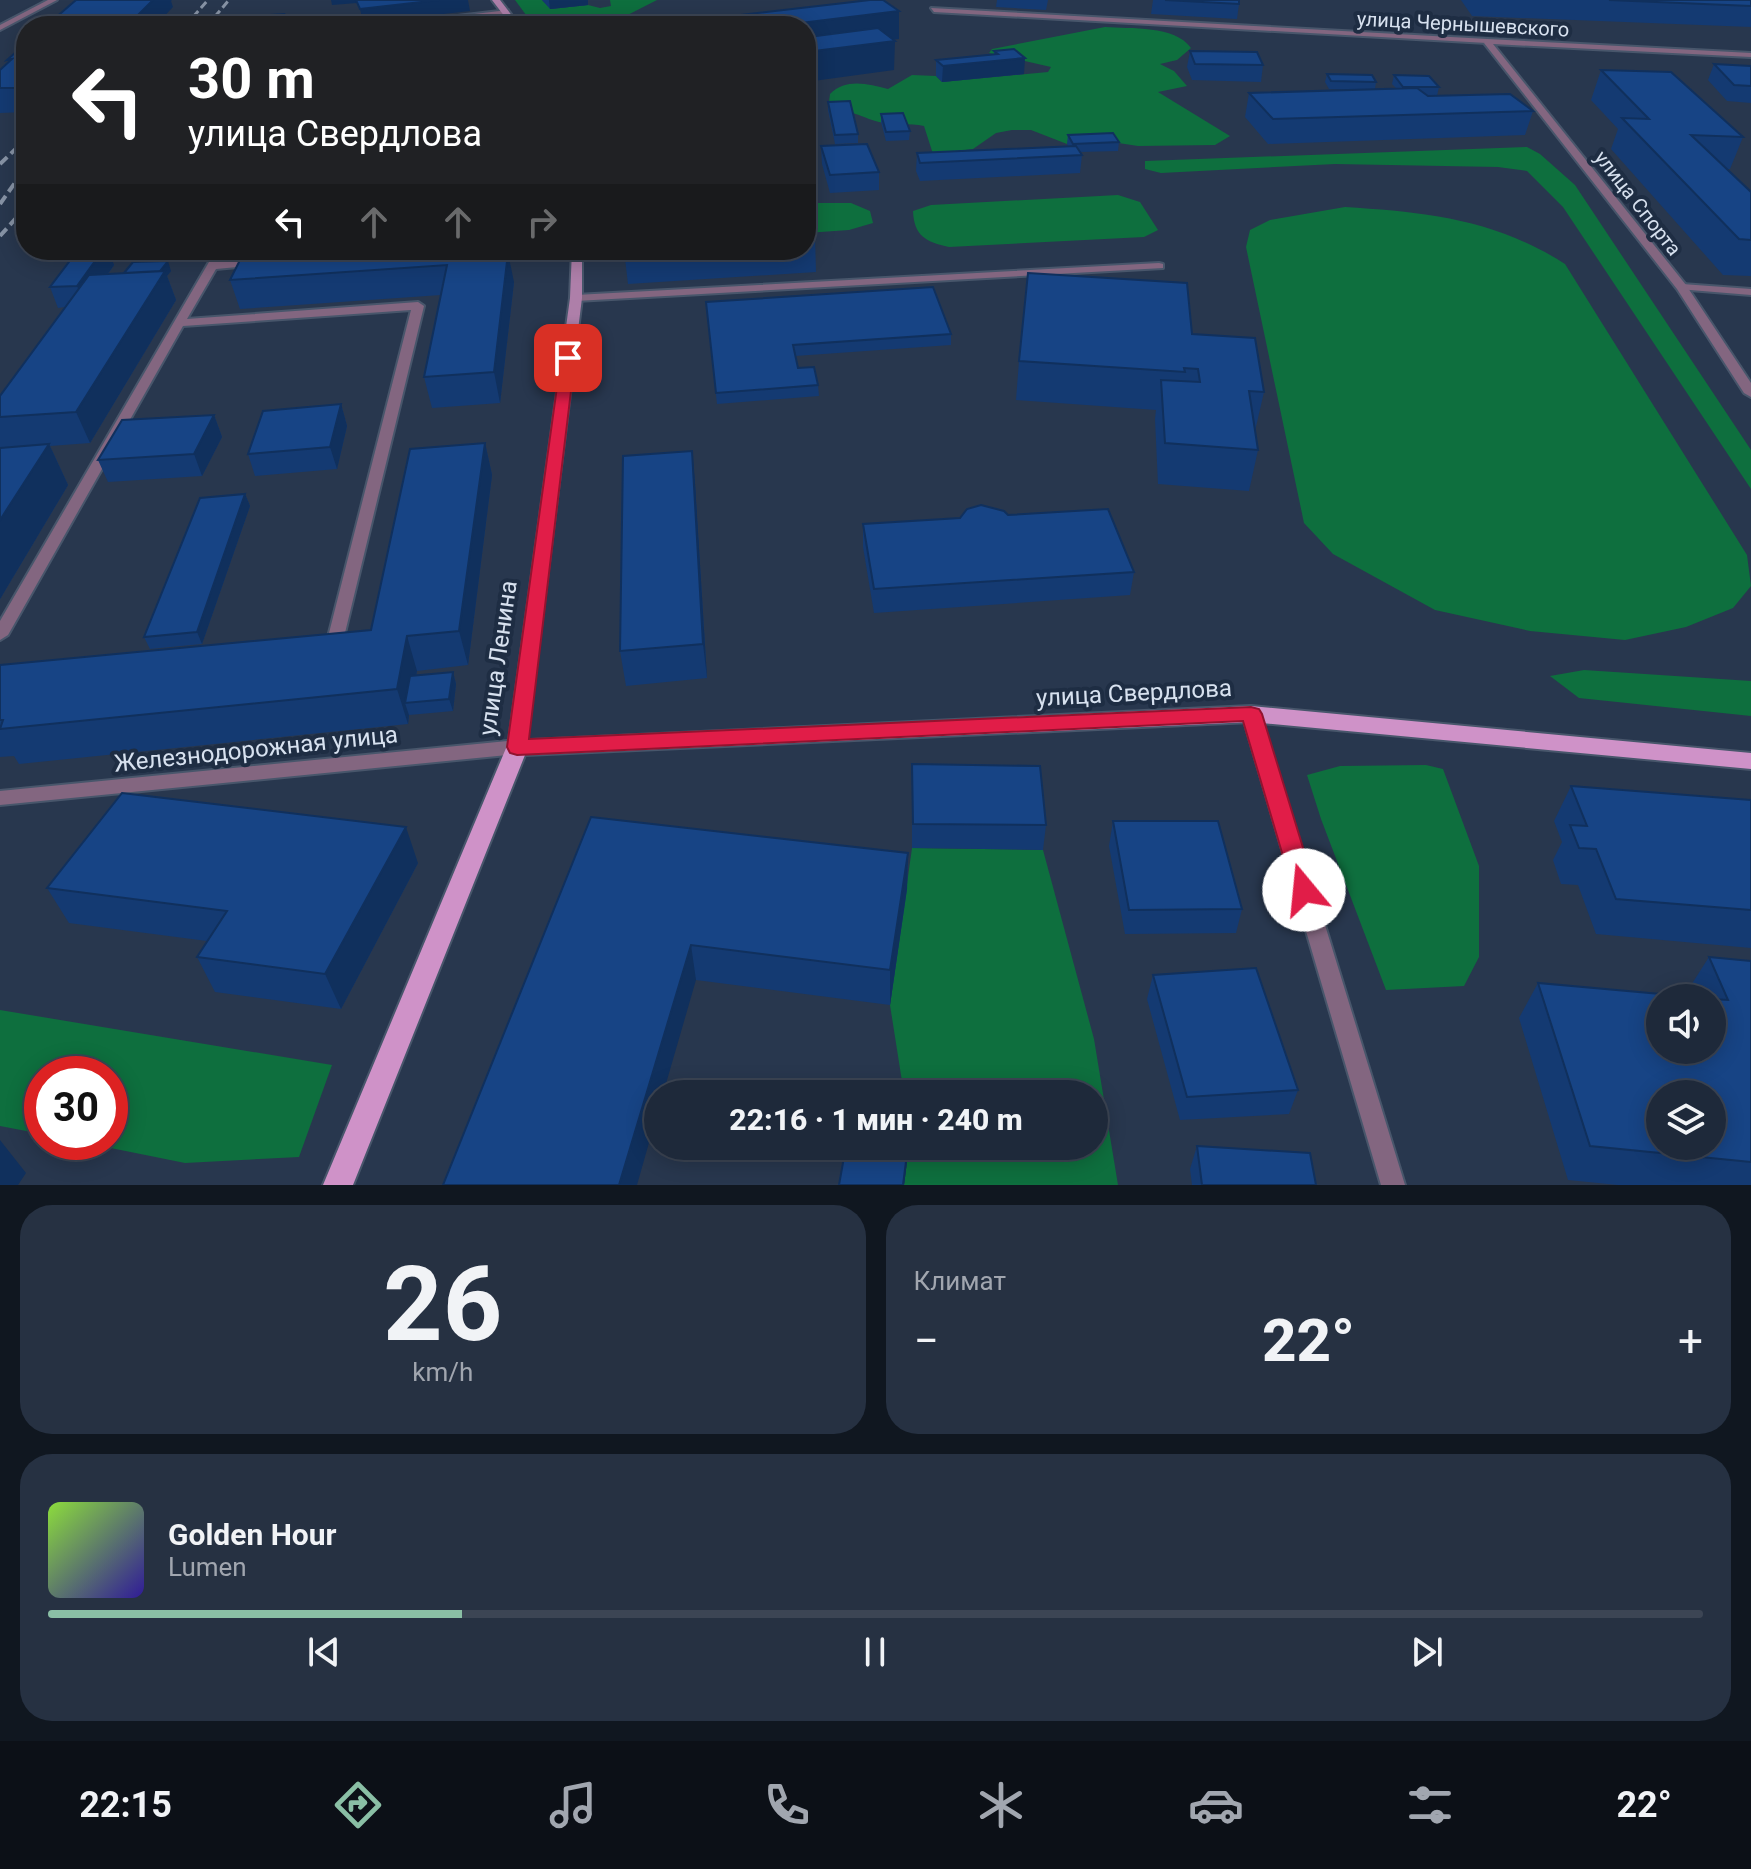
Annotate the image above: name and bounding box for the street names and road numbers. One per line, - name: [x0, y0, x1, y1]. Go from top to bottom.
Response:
- street label: улица Чернышевского: [1356, 6, 1570, 42]
- street label: улица Спорта: [1590, 146, 1686, 260]
- street label: улица Ленина: [473, 579, 523, 737]
- street label: улица Свердлова: [1035, 674, 1233, 712]
- street label: Железнодорожная улица: [113, 720, 399, 778]

